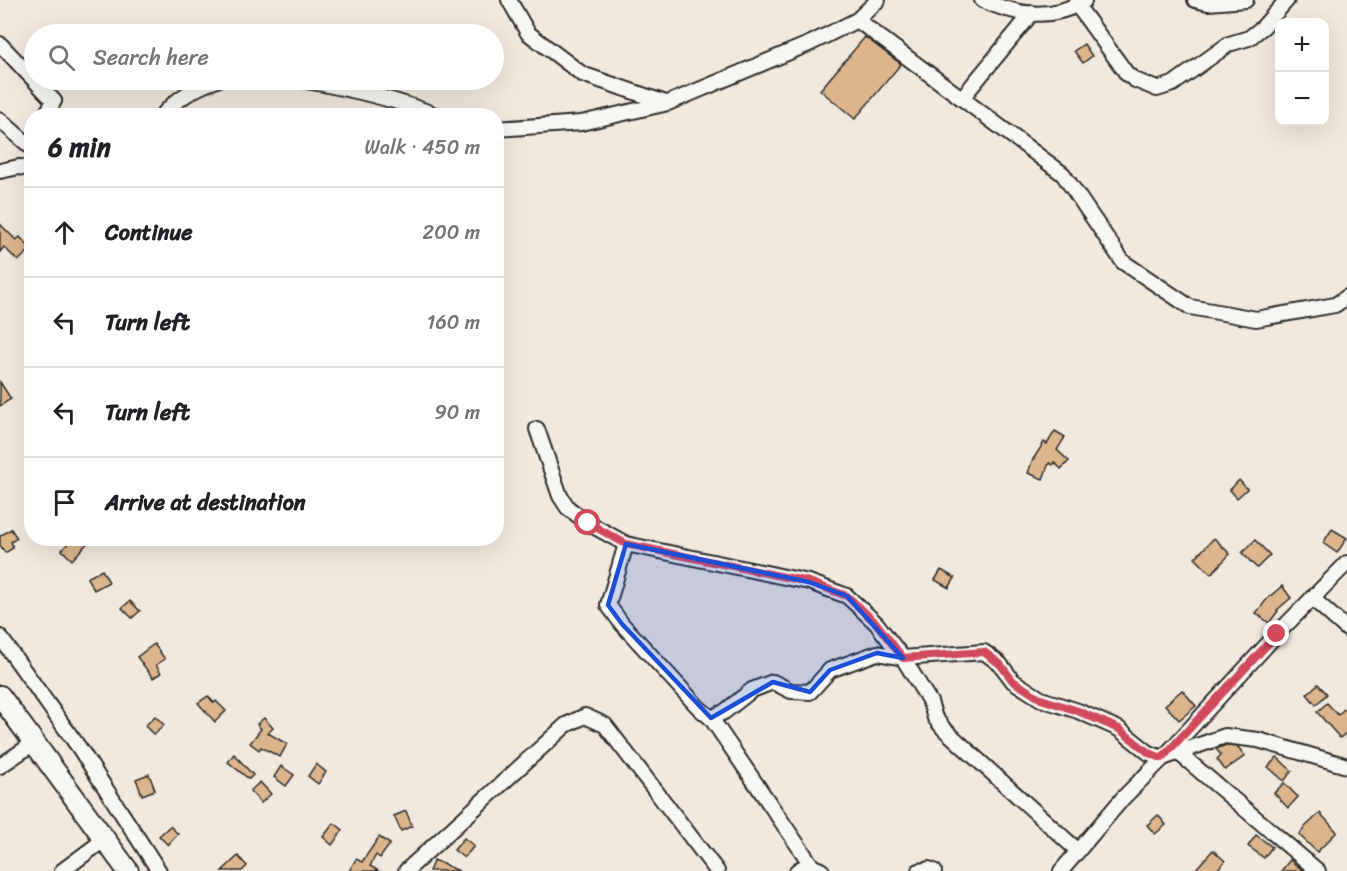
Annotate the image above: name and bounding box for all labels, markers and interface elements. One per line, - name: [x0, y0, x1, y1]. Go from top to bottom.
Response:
- map controls: [1275, 18, 1329, 126]
- button: +: [1275, 18, 1329, 72]
- search box: [24, 24, 504, 90]
- text: Search here: [93, 38, 209, 77]
- icon: search: [45, 41, 78, 74]
- button: −: [1275, 72, 1329, 126]
- text: 6 min: [48, 124, 111, 170]
- text: Walk · 450 m: [365, 130, 480, 165]
- text: Continue: [105, 213, 193, 252]
- text: 200 m: [423, 215, 480, 250]
- icon: ahead: [48, 216, 81, 249]
- text: Turn left: [105, 303, 190, 342]
- text: 160 m: [427, 305, 480, 340]
- icon: left: [48, 306, 81, 339]
- text: Turn left: [105, 393, 190, 432]
- text: 90 m: [435, 395, 480, 430]
- icon: left: [48, 396, 81, 429]
- text: Arrive at destination: [105, 483, 306, 522]
- icon: arrive: [48, 486, 81, 519]
- route start: [574, 509, 600, 535]
- route end: [1263, 620, 1289, 646]

